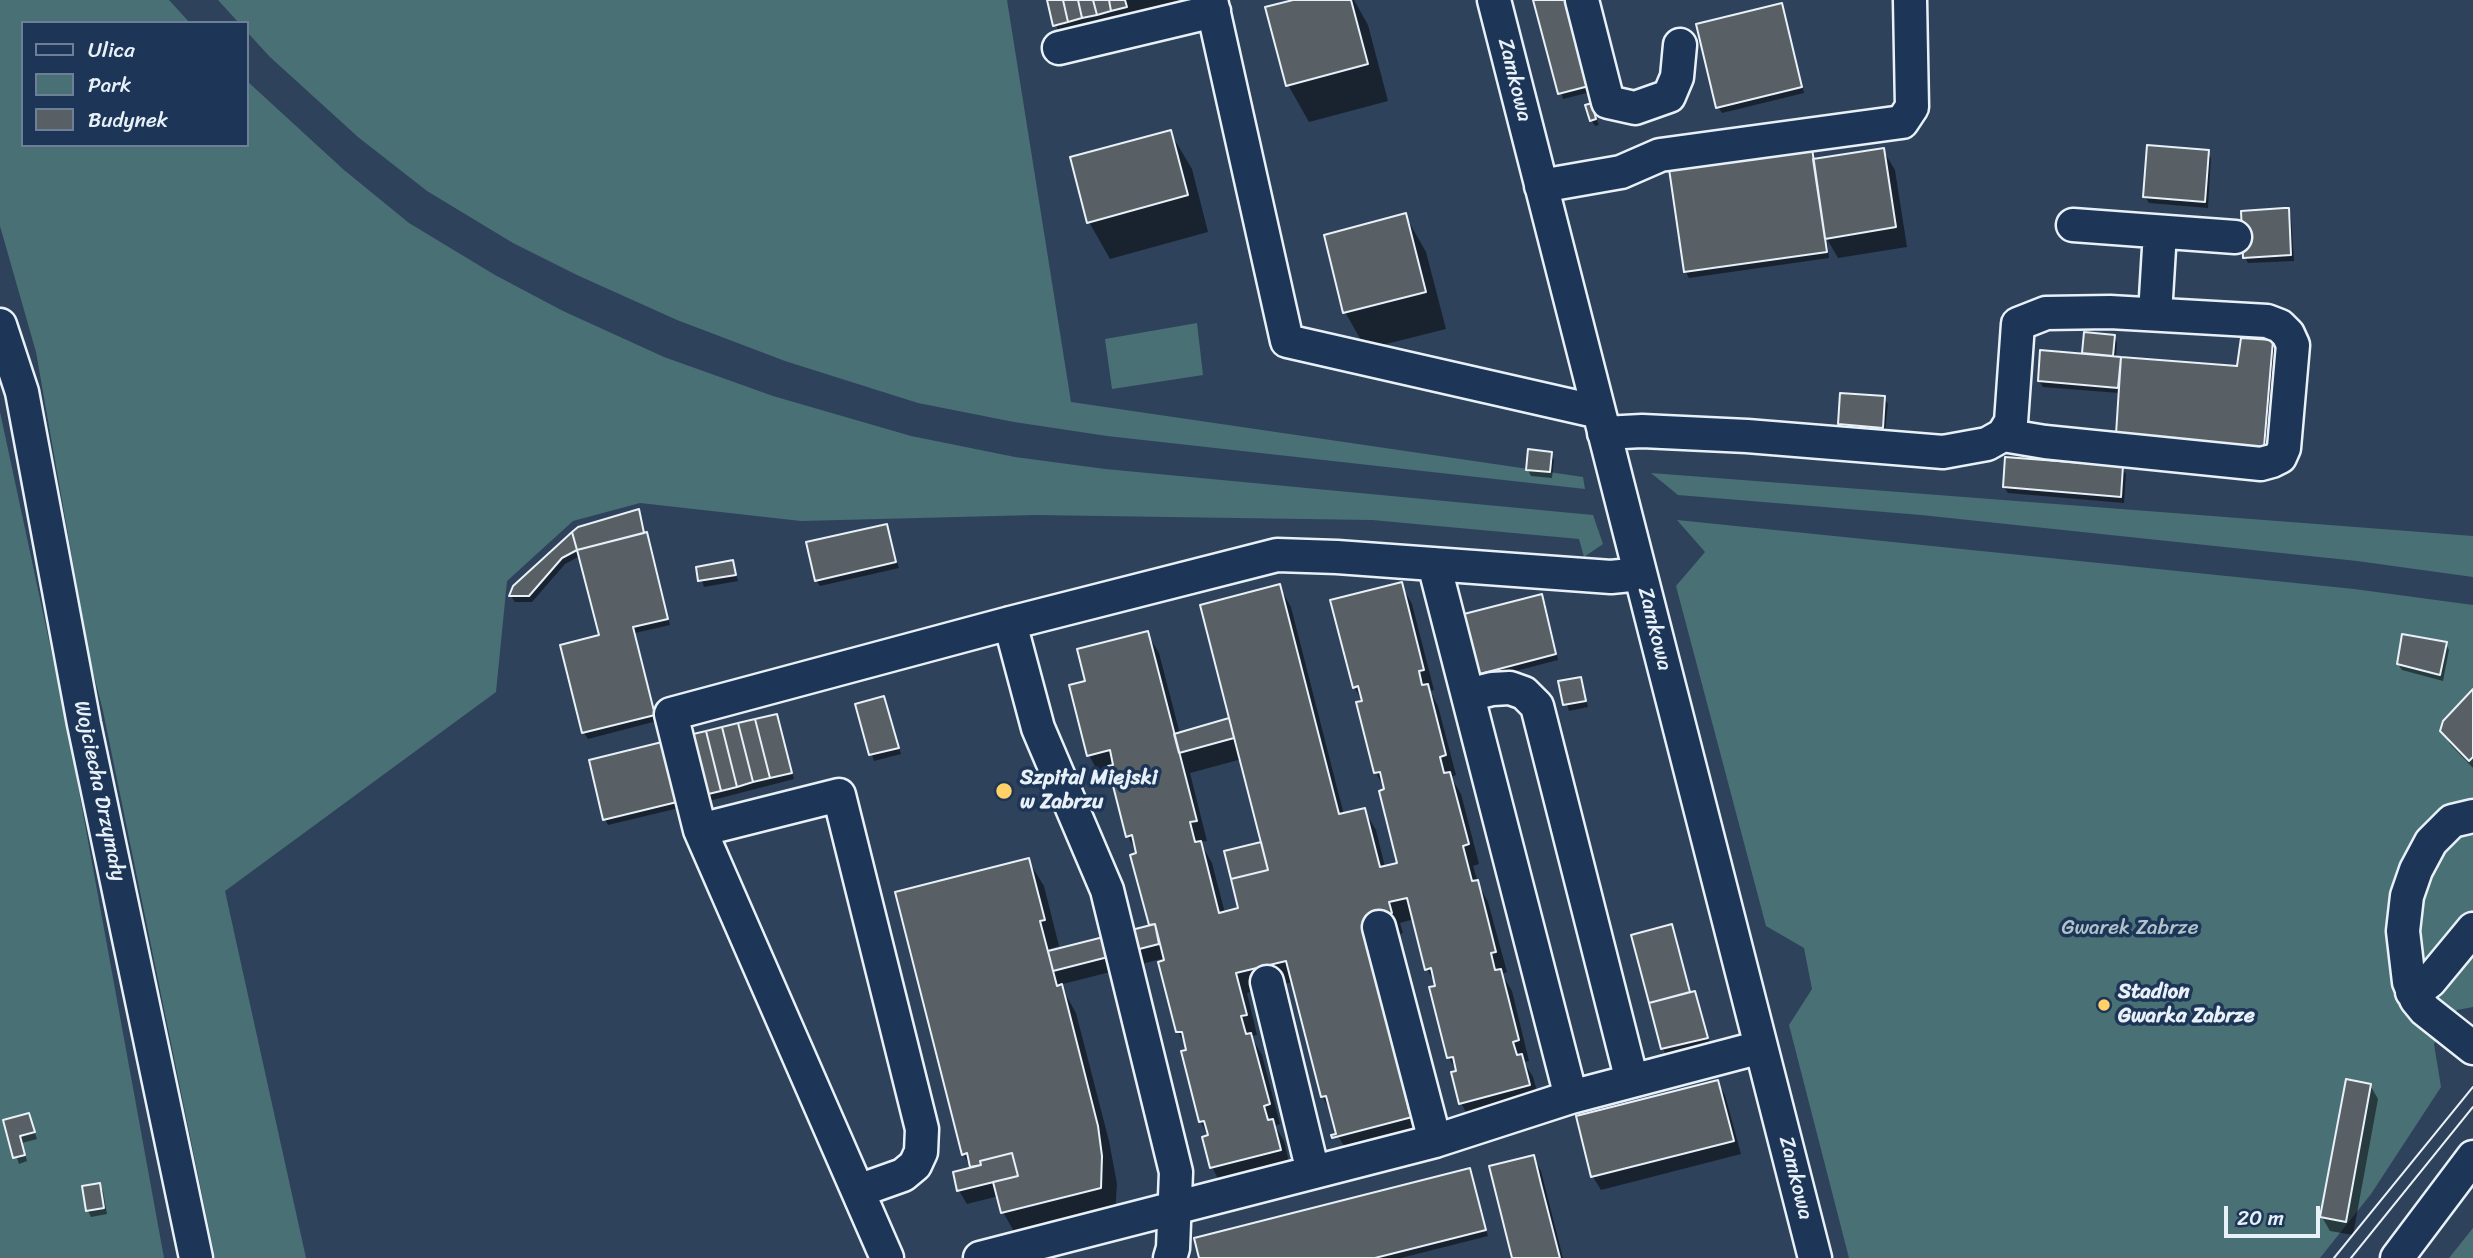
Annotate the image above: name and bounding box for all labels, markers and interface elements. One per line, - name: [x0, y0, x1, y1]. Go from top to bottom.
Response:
- legend: [21, 21, 248, 147]
- text: Ulica: [88, 31, 135, 69]
- street label: Zamkowa: [1491, 36, 1537, 124]
- text: Park: [88, 66, 131, 104]
- text: Budynek: [88, 101, 168, 139]
- street label: Zamkowa: [1631, 585, 1677, 673]
- street label: Wojciecha Drzymały: [68, 698, 130, 884]
- place label: Szpital Miejski w Zabrzu: [1020, 766, 1158, 816]
- marker: Szpital Miejski w Zabrzu: [994, 781, 1014, 801]
- park label: Gwarek Zabrze: [2061, 916, 2199, 942]
- place label: Stadion Gwarka Zabrze: [2118, 980, 2255, 1030]
- marker: Stadion Gwarka Zabrze: [2096, 997, 2112, 1013]
- street label: Zamkowa: [1772, 1134, 1818, 1222]
- scale bar: [2228, 1192, 2324, 1236]
- text: 20 m: [2237, 1199, 2284, 1237]

